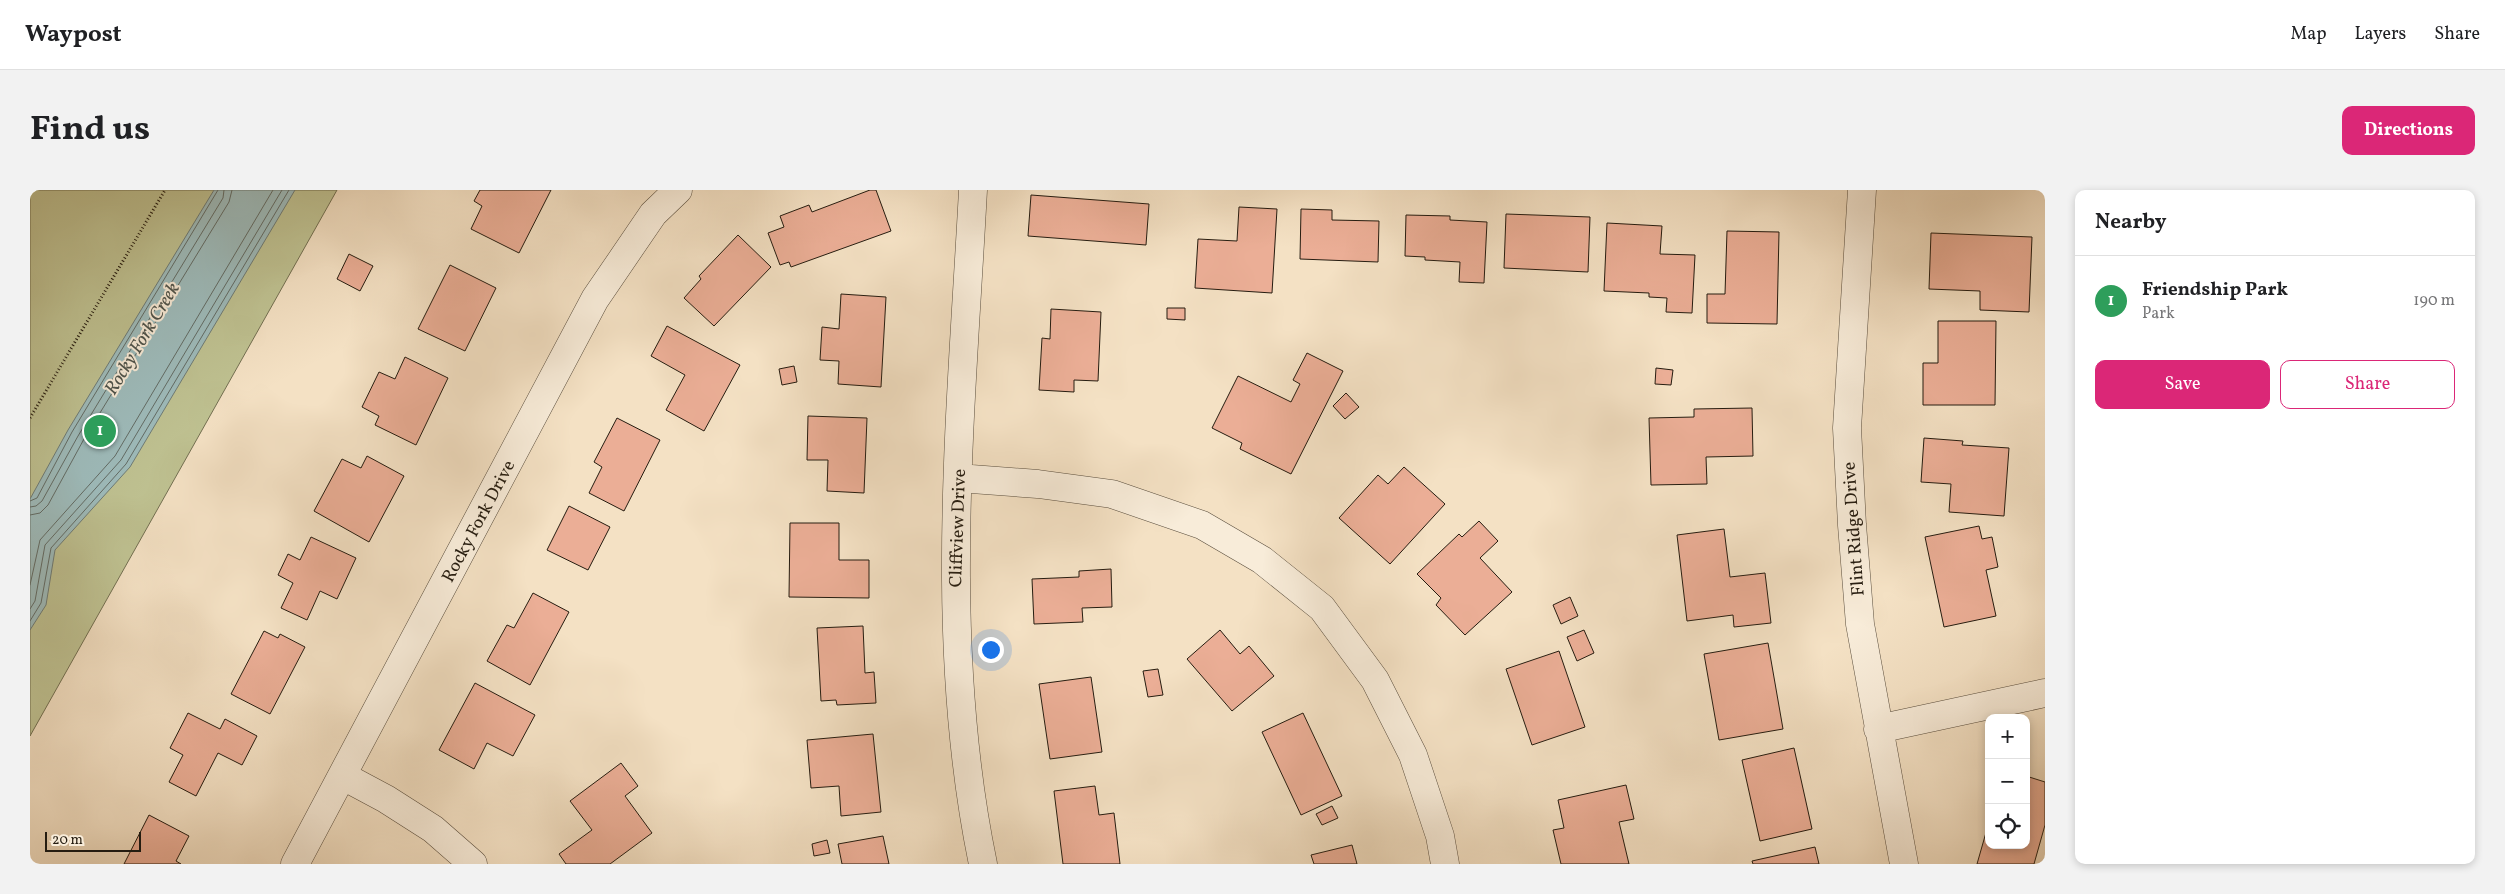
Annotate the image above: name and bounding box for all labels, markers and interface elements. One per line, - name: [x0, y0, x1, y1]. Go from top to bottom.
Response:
- text: Waypost: [25, 18, 122, 52]
- text: Map: [2290, 22, 2326, 47]
- text: Layers: [2354, 22, 2406, 47]
- text: Share: [2434, 22, 2480, 47]
- text: Find us: [30, 106, 150, 154]
- button: Directions: [2342, 106, 2475, 155]
- text: Nearby: [2095, 208, 2166, 237]
- text: Friendship Park: [2142, 277, 2288, 303]
- water label: Rocky Fork Creek: [99, 278, 187, 400]
- text: 1: [2108, 290, 2114, 312]
- text: 190 m: [2413, 290, 2455, 312]
- text: Park: [2142, 303, 2175, 325]
- button: Save: [2095, 360, 2270, 409]
- button: Share: [2280, 360, 2455, 409]
- pin: 1: [84, 412, 116, 450]
- street label: Rocky Fork Drive: [436, 456, 522, 587]
- street label: Flint Ridge Drive: [1837, 461, 1872, 597]
- street label: Cliffview Drive: [944, 468, 973, 588]
- your location: [978, 637, 1004, 663]
- map controls: [1985, 714, 2030, 849]
- button: +: [1985, 714, 2030, 759]
- button: −: [1985, 759, 2030, 804]
- button: locate: [1985, 804, 2030, 849]
- scale bar: [45, 829, 141, 852]
- text: 20 m: [52, 831, 83, 850]

